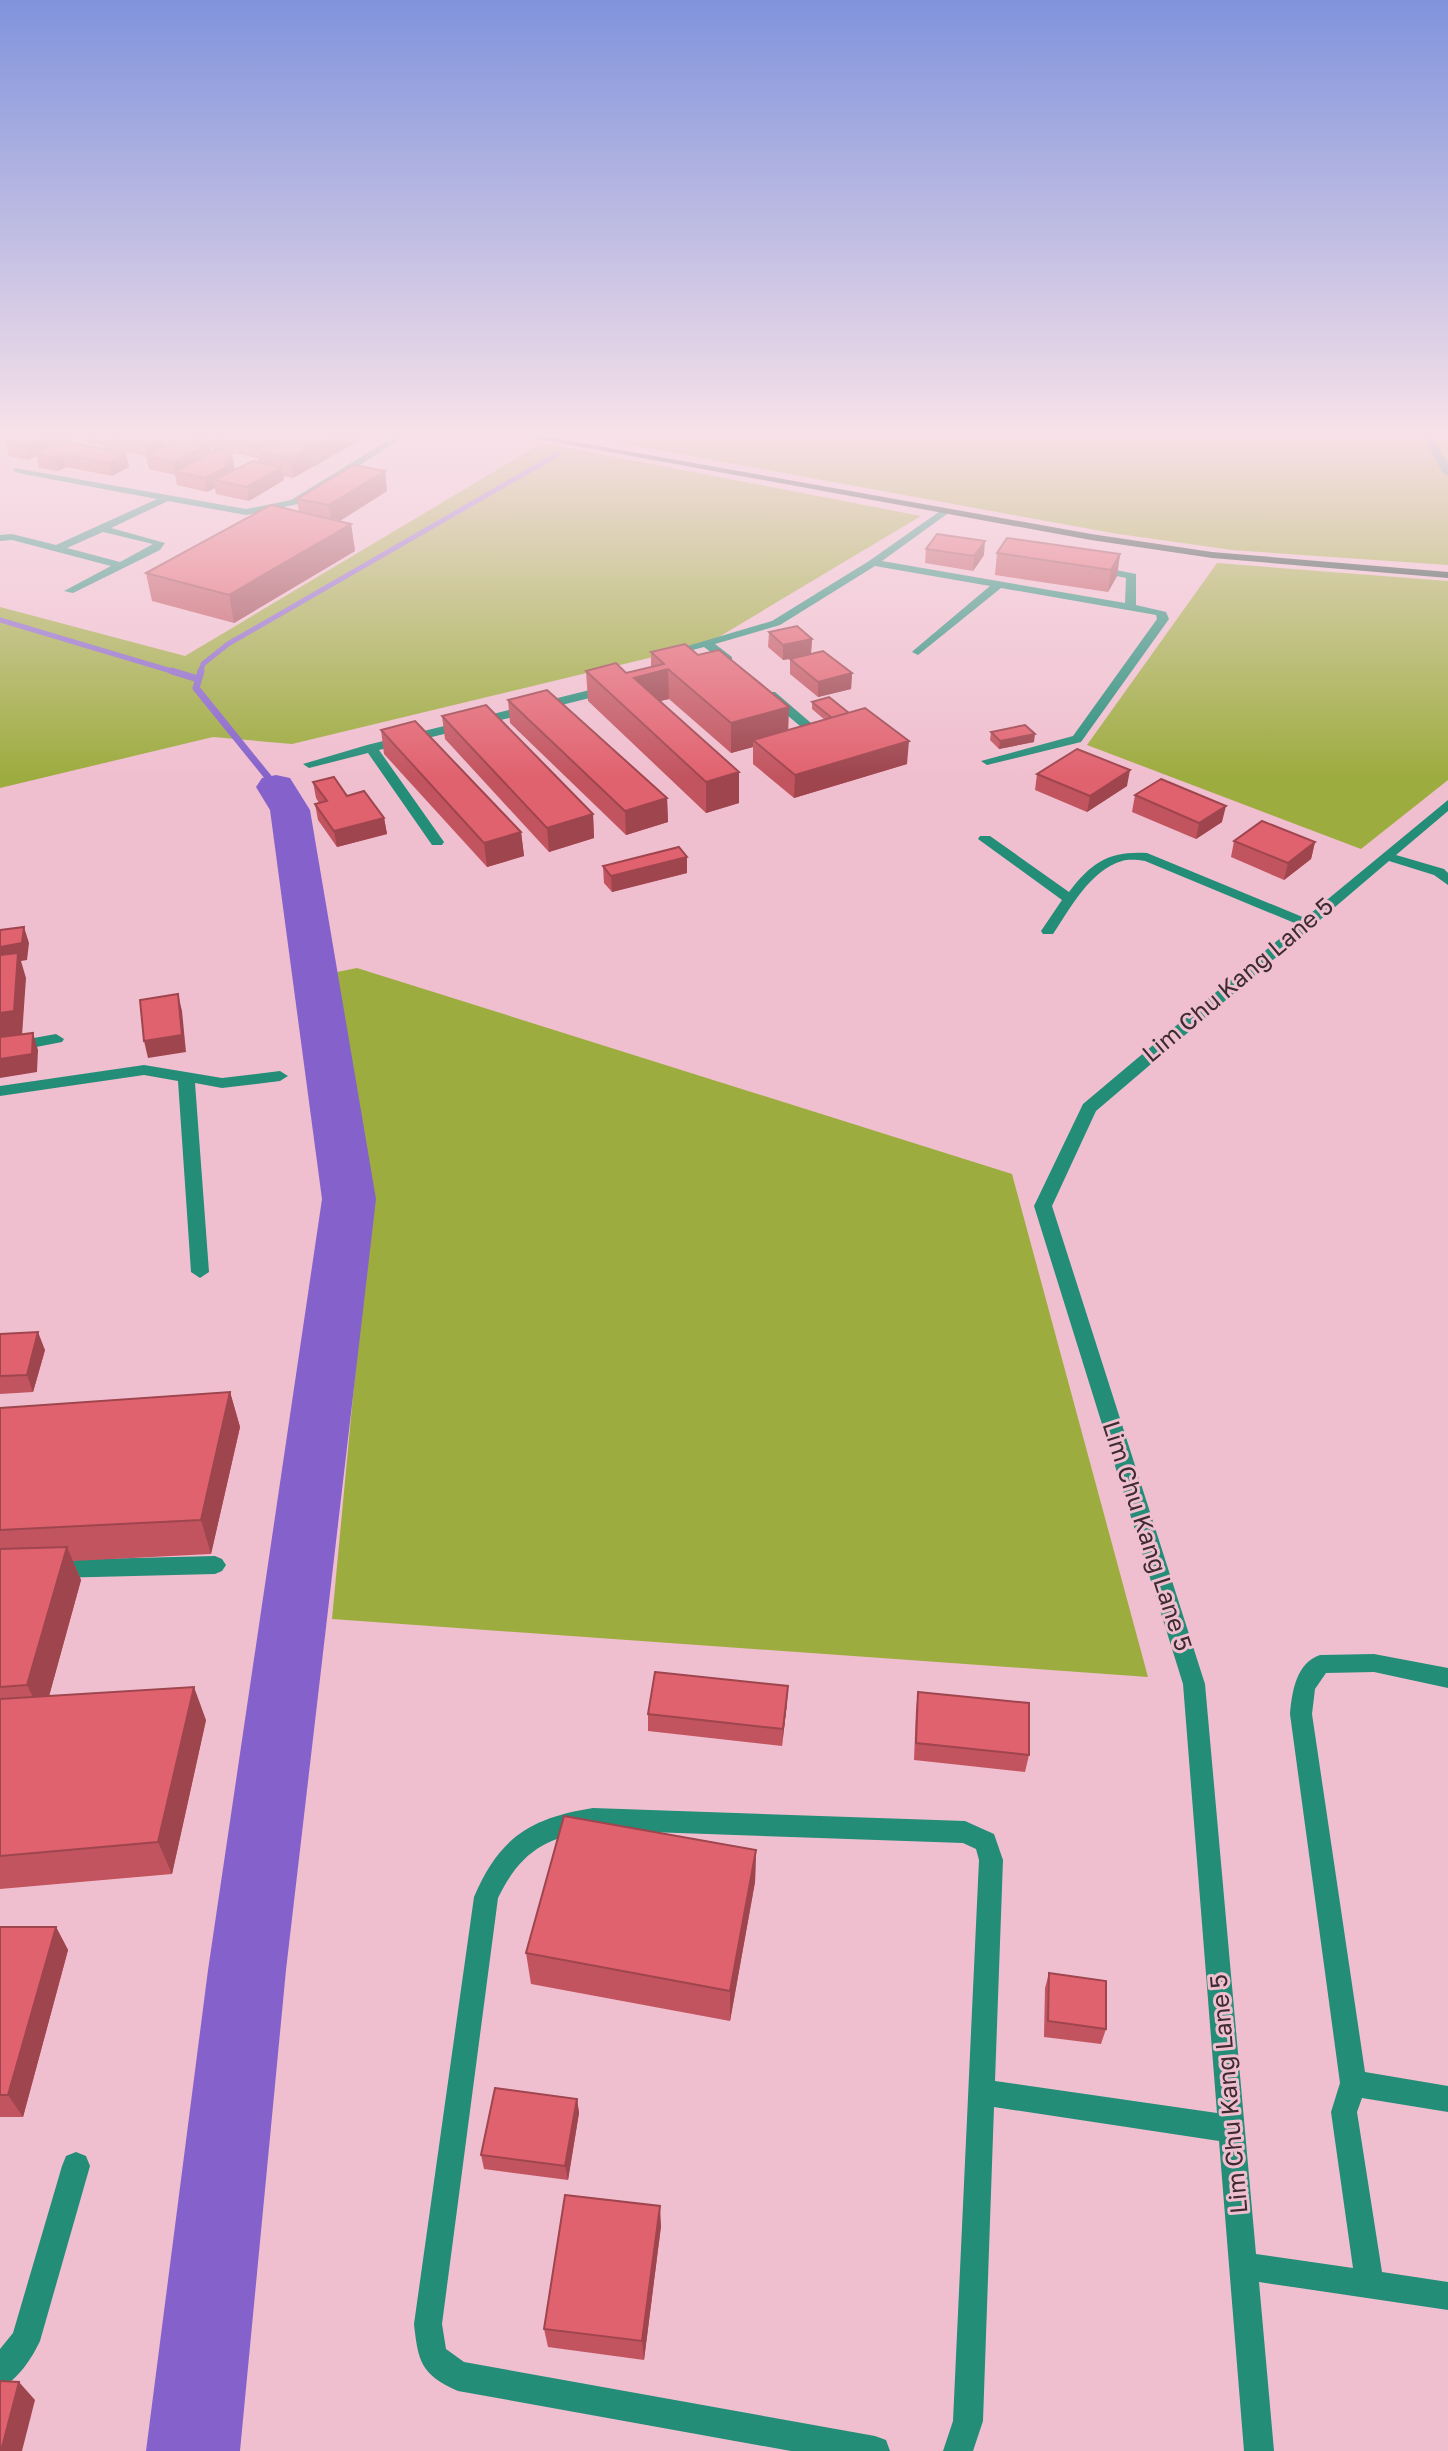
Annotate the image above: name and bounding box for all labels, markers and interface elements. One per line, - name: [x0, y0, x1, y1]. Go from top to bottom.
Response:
- street label: Lim Chu Kang Lane 5: [1136, 890, 1338, 1067]
- street label: Lim Chu Kang Lane 5: [1097, 1417, 1199, 1654]
- street label: Lim Chu Kang Lane 5: [1203, 1973, 1252, 2215]

